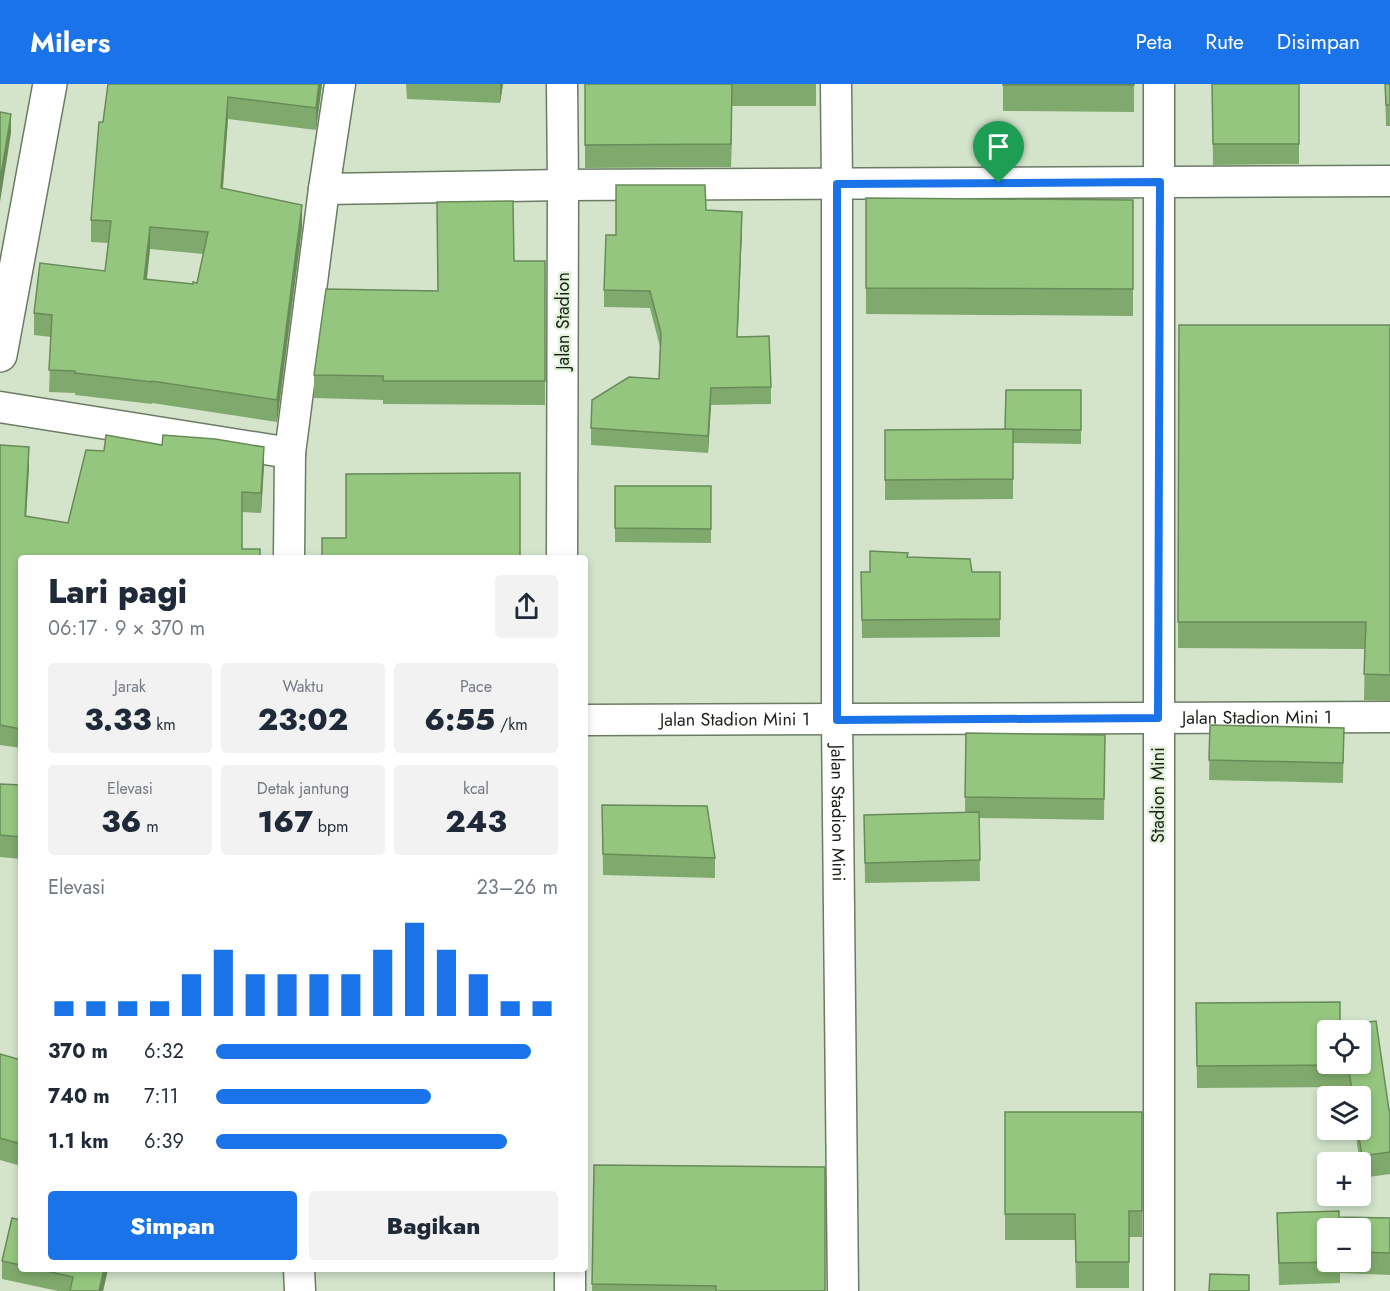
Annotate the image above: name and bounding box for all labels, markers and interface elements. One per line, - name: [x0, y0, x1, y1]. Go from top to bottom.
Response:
- text: Milers: [30, 22, 111, 63]
- text: Peta: [1135, 27, 1172, 57]
- text: Rute: [1205, 27, 1244, 57]
- text: Disimpan: [1277, 27, 1360, 57]
- pin: [973, 121, 1024, 183]
- icon: arrive: [982, 130, 1015, 163]
- street label: Jalan Stadion: [550, 272, 576, 372]
- text: Lari pagi: [48, 568, 187, 615]
- button: share: [495, 575, 558, 638]
- text: 06:17 · 9 × 370 m: [48, 614, 205, 643]
- text: Jarak: [114, 675, 146, 698]
- text: Waktu: [282, 675, 324, 698]
- text: Pace: [460, 675, 492, 698]
- text: 3.33: [84, 698, 151, 741]
- text: 23:02: [258, 698, 348, 741]
- text: 6:55: [424, 698, 495, 741]
- street label: Jalan Stadion Mini 1: [1180, 704, 1332, 731]
- street label: Jalan Stadion Mini 1: [658, 706, 810, 733]
- text: km: [151, 713, 176, 736]
- text: /km: [495, 713, 528, 736]
- street label: Jalan Stadion Mini: [824, 743, 852, 881]
- street label: Stadion Mini: [1145, 747, 1171, 843]
- text: Elevasi: [107, 777, 153, 800]
- text: Detak jantung: [257, 777, 349, 800]
- text: kcal: [463, 777, 489, 800]
- text: 36: [101, 800, 141, 843]
- text: 167: [257, 800, 313, 843]
- text: 243: [445, 800, 507, 843]
- text: m: [141, 815, 159, 838]
- text: bpm: [313, 815, 349, 838]
- text: Elevasi: [48, 873, 105, 902]
- text: 23–26 m: [476, 873, 558, 902]
- map controls: [1317, 1020, 1371, 1272]
- button: locate: [1317, 1020, 1371, 1074]
- text: 370 m: [48, 1037, 108, 1066]
- text: 6:32: [144, 1037, 184, 1066]
- text: 740 m: [48, 1082, 110, 1111]
- text: 7:11: [144, 1082, 179, 1111]
- button: layers: [1317, 1086, 1371, 1140]
- text: 1.1 km: [48, 1127, 109, 1156]
- text: 6:39: [144, 1127, 184, 1156]
- button: +: [1317, 1152, 1371, 1206]
- button: Simpan: [48, 1191, 297, 1260]
- button: Bagikan: [309, 1191, 558, 1260]
- button: −: [1317, 1218, 1371, 1272]

